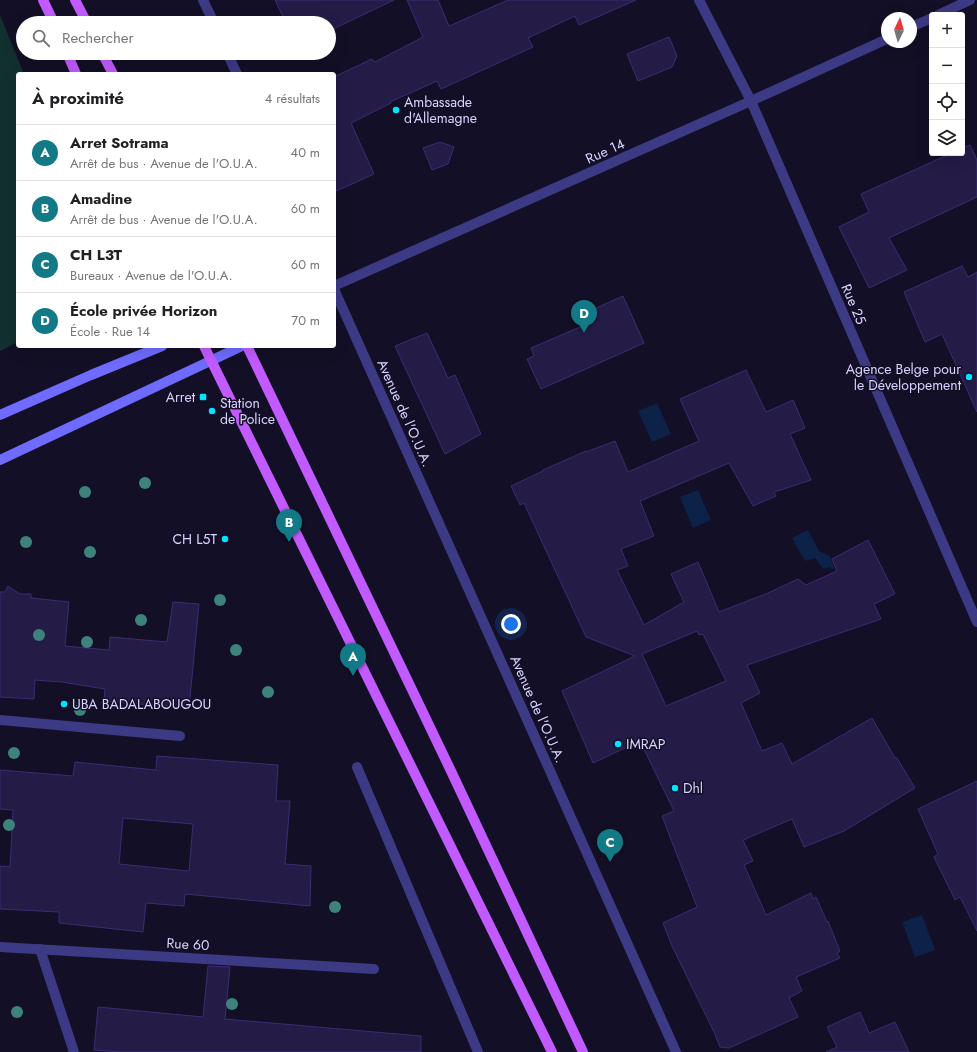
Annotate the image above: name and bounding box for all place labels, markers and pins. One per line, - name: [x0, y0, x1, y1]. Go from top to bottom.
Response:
- place label: Ambassade d'Allemagne: [404, 92, 477, 128]
- marker: Ambassade d'Allemagne: [391, 105, 401, 115]
- pin: D: [571, 300, 597, 333]
- place label: Agence Belge pour le Développement: [846, 359, 962, 395]
- marker: Agence Belge pour le Développement: [964, 372, 974, 382]
- place label: Arret: [166, 387, 196, 407]
- marker: Arret: [198, 392, 208, 402]
- place label: Station de Police: [220, 393, 275, 429]
- marker: Station de Police: [207, 406, 217, 416]
- pin: B: [276, 509, 302, 542]
- place label: CH L5T: [172, 529, 217, 549]
- marker: CH L5T: [220, 534, 230, 544]
- pin: A: [340, 643, 366, 676]
- place label: UBA BADALABOUGOU: [72, 694, 211, 714]
- marker: UBA BADALABOUGOU: [59, 699, 69, 709]
- place label: IMRAP: [626, 734, 666, 754]
- marker: IMRAP: [613, 739, 623, 749]
- place label: Dhl: [683, 778, 703, 798]
- marker: Dhl: [670, 783, 680, 793]
- pin: C: [597, 829, 623, 862]

